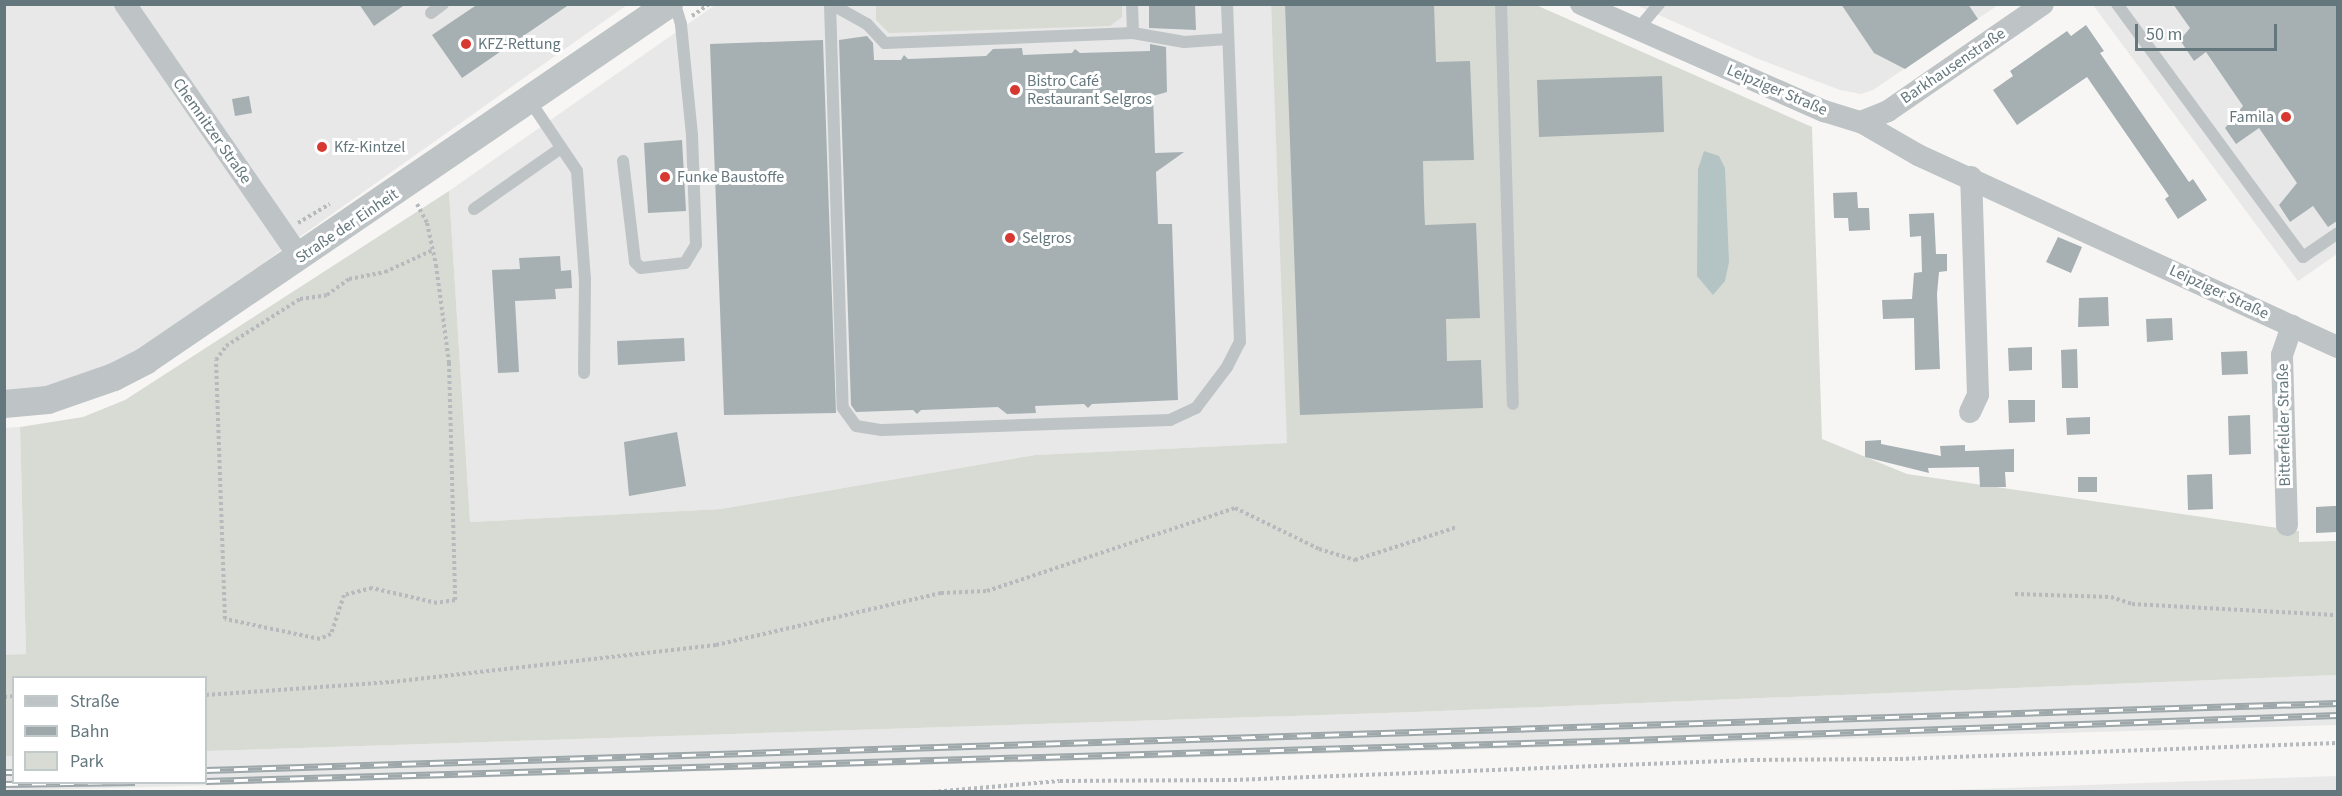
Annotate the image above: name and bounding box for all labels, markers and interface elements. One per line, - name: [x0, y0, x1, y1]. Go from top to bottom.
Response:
- scale bar: [2138, 12, 2280, 50]
- text: 50 m: [2146, 22, 2182, 47]
- street label: Barkhausenstraße: [1897, 24, 2009, 108]
- place label: KFZ-Rettung: [478, 34, 560, 54]
- marker: KFZ-Rettung: [459, 37, 473, 51]
- street label: Leipziger Straße: [1724, 60, 1830, 120]
- place label: Bistro Café Restaurant Selgros: [1027, 71, 1152, 109]
- street label: Chemnitzer Straße: [168, 75, 256, 187]
- marker: Bistro Café Restaurant Selgros: [1008, 83, 1022, 97]
- place label: Famila: [2229, 107, 2274, 127]
- marker: Famila: [2279, 110, 2293, 124]
- place label: Kfz-Kintzel: [334, 137, 405, 157]
- marker: Kfz-Kintzel: [315, 140, 329, 154]
- place label: Funke Baustoffe: [677, 167, 784, 187]
- marker: Funke Baustoffe: [658, 170, 672, 184]
- street label: Straße der Einheit: [292, 185, 402, 267]
- place label: Selgros: [1022, 228, 1071, 248]
- marker: Selgros: [1003, 231, 1017, 245]
- street label: Leipziger Straße: [2166, 261, 2272, 323]
- street label: Bitterfelder Straße: [2273, 363, 2295, 487]
- legend: [12, 676, 207, 784]
- text: Straße: [70, 689, 119, 714]
- text: Bahn: [70, 719, 109, 744]
- text: Park: [70, 749, 104, 774]

